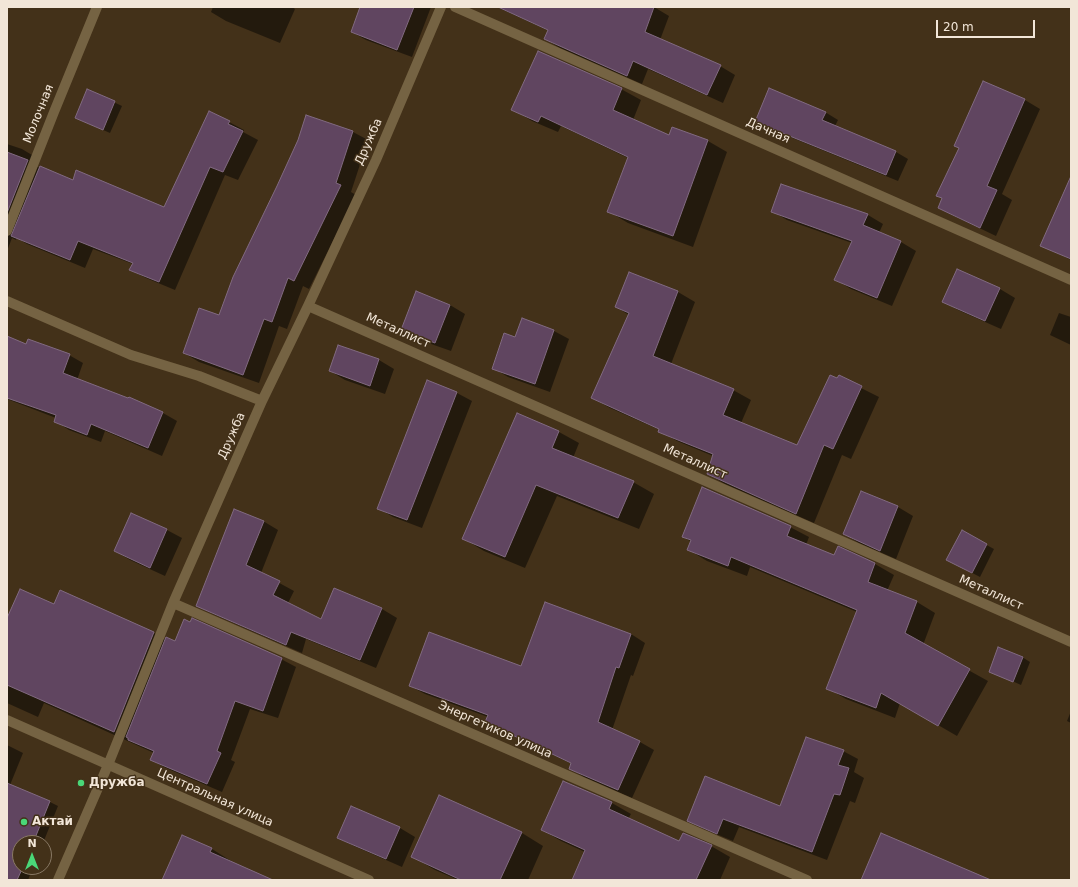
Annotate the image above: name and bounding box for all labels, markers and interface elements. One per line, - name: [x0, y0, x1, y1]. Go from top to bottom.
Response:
- scale bar: [938, 12, 1037, 38]
- text: 20 m: [943, 20, 974, 34]
- street label: Молочная: [21, 82, 57, 146]
- street label: Дачная: [744, 115, 792, 147]
- street label: Дружба: [352, 116, 386, 168]
- street label: Металлист: [364, 310, 432, 352]
- street label: Дружба: [215, 410, 249, 462]
- street label: Металлист: [661, 441, 729, 483]
- street label: Металлист: [957, 572, 1025, 614]
- street label: Энергетиков улица: [436, 698, 554, 762]
- street label: Центральная улица: [155, 766, 275, 830]
- place label: Дружба: [89, 776, 145, 790]
- marker: Дружба: [76, 778, 86, 788]
- place label: Актай: [32, 815, 73, 829]
- marker: Актай: [19, 817, 29, 827]
- north arrow: [12, 835, 52, 875]
- text: N: [27, 837, 37, 850]

